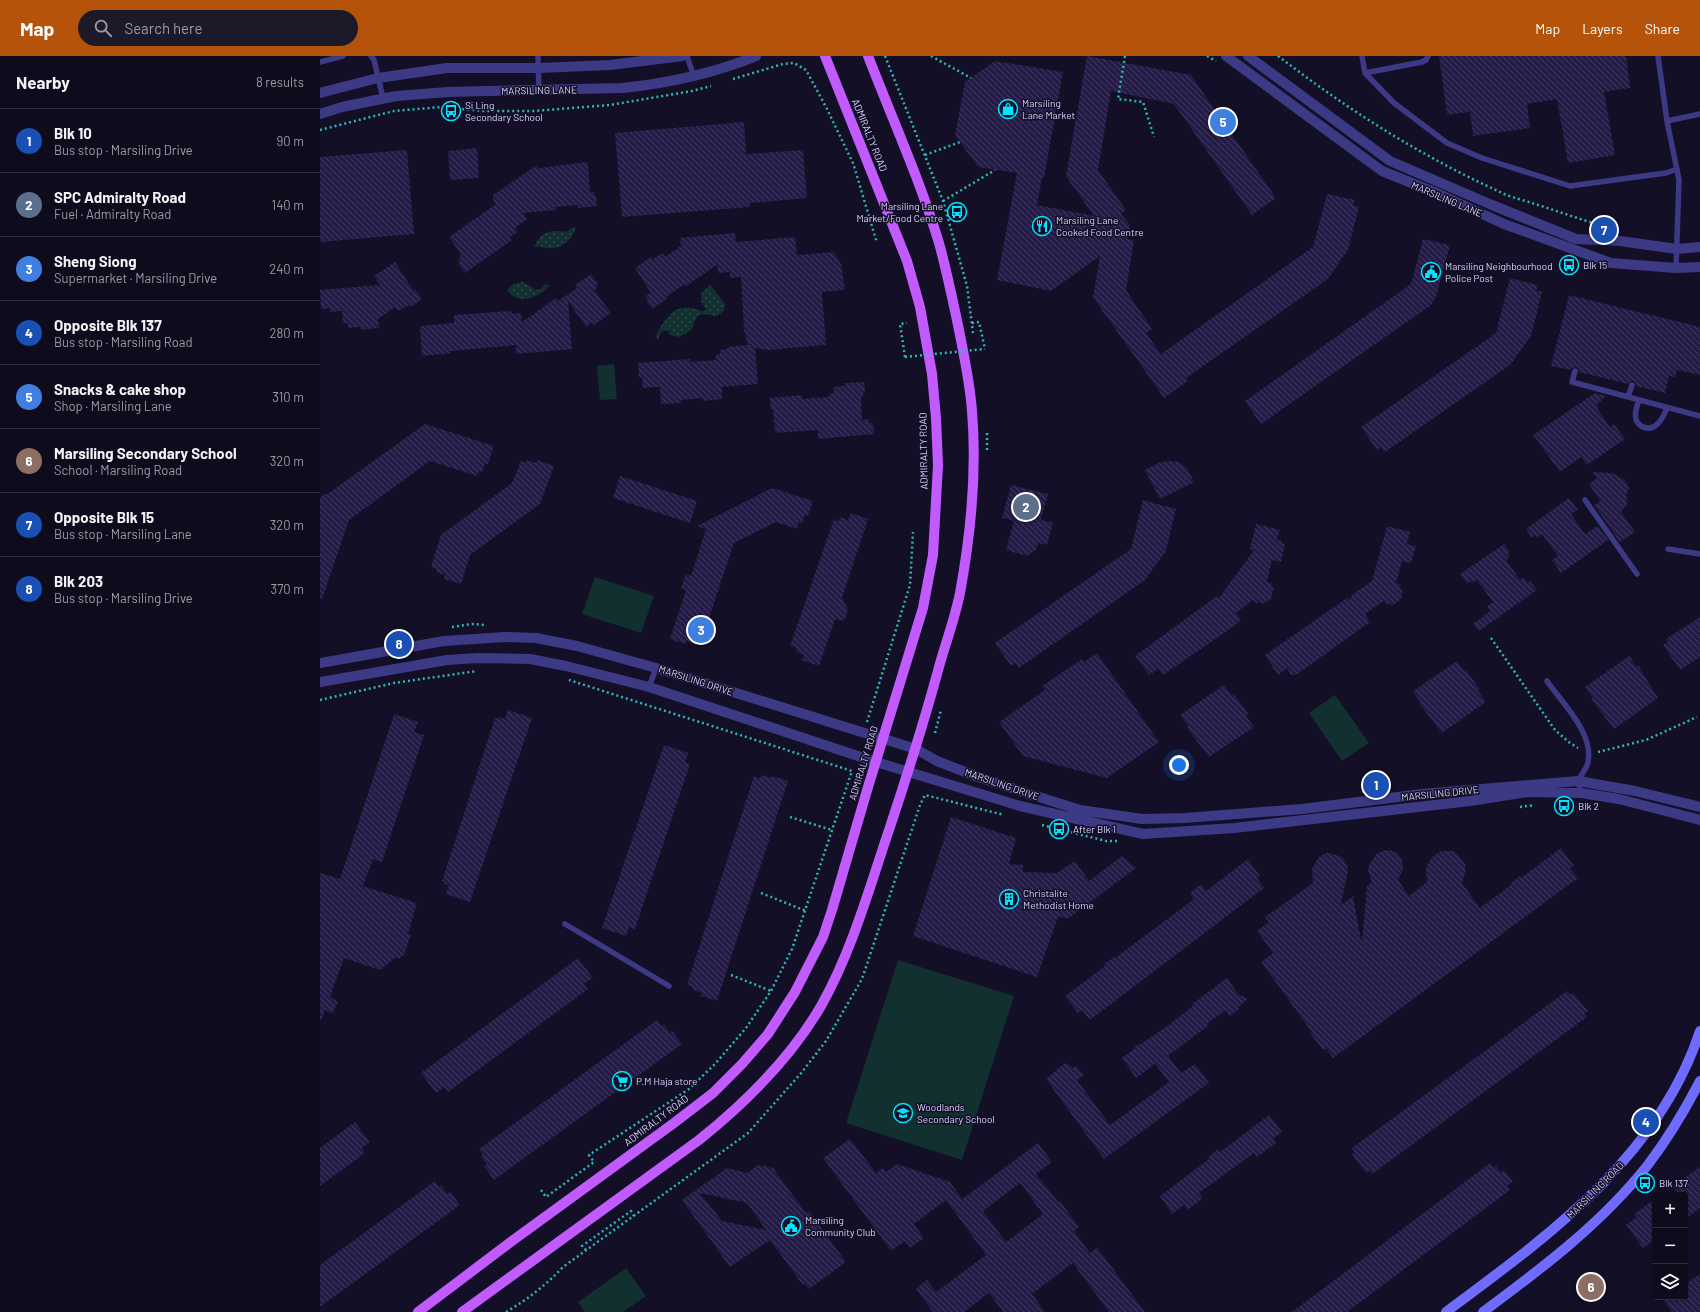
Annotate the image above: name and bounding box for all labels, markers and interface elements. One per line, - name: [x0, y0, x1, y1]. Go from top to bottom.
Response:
- search box: [78, 10, 358, 46]
- text: Map: [20, 17, 54, 40]
- icon: search: [92, 17, 114, 39]
- text: Search here: [124, 19, 202, 37]
- text: Map: [1535, 20, 1560, 37]
- text: Layers: [1582, 20, 1623, 37]
- text: Share: [1645, 20, 1680, 37]
- text: Nearby: [16, 72, 70, 92]
- text: 8 results: [256, 74, 304, 90]
- street label: MARSILING LANE: [501, 83, 577, 97]
- street label: ADMIRALTY ROAD: [850, 97, 890, 173]
- place label: Marsiling Lane Market: [1022, 97, 1075, 121]
- shop icon: Marsiling Lane Market: [997, 98, 1019, 120]
- place label: Si Ling Secondary School: [465, 99, 543, 123]
- bus stop icon: Si Ling Secondary School: [440, 100, 462, 122]
- pin: 5: [1210, 107, 1236, 137]
- text: Blk 10: [54, 124, 92, 142]
- text: 1: [27, 133, 31, 149]
- text: 90 m: [277, 133, 304, 149]
- text: Bus stop · Marsiling Drive: [54, 142, 193, 158]
- street label: MARSILING LANE: [1410, 179, 1484, 219]
- text: SPC Admiralty Road: [54, 188, 186, 206]
- text: 2: [25, 197, 33, 213]
- text: 140 m: [272, 197, 304, 213]
- place label: Marsiling Lane Market/Food Centre: [856, 200, 943, 224]
- bus stop icon: Marsiling Lane Market/Food Centre: [946, 201, 968, 223]
- text: Fuel · Admiralty Road: [54, 206, 171, 222]
- place label: Marsiling Lane Cooked Food Centre: [1056, 214, 1144, 238]
- restaurant icon: Marsiling Lane Cooked Food Centre: [1031, 215, 1053, 237]
- pin: 7: [1591, 215, 1617, 245]
- text: Sheng Siong: [54, 252, 136, 270]
- bus stop icon: Blk 15: [1558, 254, 1580, 276]
- place label: Blk 15: [1583, 259, 1607, 271]
- place label: Marsiling Neighbourhood Police Post: [1445, 260, 1553, 284]
- text: 3: [25, 261, 33, 277]
- text: 240 m: [269, 261, 304, 277]
- public building icon: Marsiling Neighbourhood Police Post: [1420, 261, 1442, 283]
- text: Supermarket · Marsiling Drive: [54, 270, 217, 286]
- text: Opposite Blk 137: [54, 316, 162, 334]
- text: 4: [25, 325, 33, 341]
- text: 280 m: [270, 325, 304, 341]
- text: Bus stop · Marsiling Road: [54, 334, 193, 350]
- text: Snacks & cake shop: [54, 380, 186, 398]
- text: 5: [25, 389, 33, 405]
- text: 310 m: [272, 389, 304, 405]
- text: Shop · Marsiling Lane: [54, 398, 172, 414]
- street label: ADMIRALTY ROAD: [916, 412, 930, 490]
- text: Marsiling Secondary School: [54, 444, 237, 462]
- text: 6: [26, 453, 32, 469]
- text: 320 m: [270, 453, 304, 469]
- text: School · Marsiling Road: [54, 462, 182, 478]
- pin: 2: [1013, 492, 1039, 522]
- text: Opposite Blk 15: [54, 508, 154, 526]
- text: 7: [26, 517, 32, 533]
- text: 320 m: [270, 517, 304, 533]
- text: Bus stop · Marsiling Lane: [54, 526, 192, 542]
- text: Blk 203: [54, 572, 103, 590]
- text: 8: [25, 581, 33, 597]
- text: 370 m: [270, 581, 304, 597]
- text: Bus stop · Marsiling Drive: [54, 590, 193, 606]
- pin: 3: [688, 615, 714, 645]
- pin: 8: [386, 629, 412, 659]
- street label: MARSILING DRIVE: [657, 662, 735, 698]
- street label: ADMIRALTY ROAD: [846, 724, 880, 802]
- your location: [1169, 755, 1189, 775]
- street label: MARSILING DRIVE: [963, 766, 1041, 802]
- pin: 1: [1363, 770, 1389, 800]
- street label: MARSILING DRIVE: [1401, 783, 1479, 803]
- bus stop icon: Blk 2: [1553, 795, 1575, 817]
- place label: Blk 2: [1578, 800, 1599, 812]
- bus stop icon: After Blk 1: [1048, 818, 1070, 840]
- place label: After Blk 1: [1073, 823, 1116, 835]
- place label: Christalite Methodist Home: [1023, 887, 1094, 911]
- building icon: Christalite Methodist Home: [998, 888, 1020, 910]
- supermarket icon: P.M Haja store: [611, 1070, 633, 1092]
- place label: P.M Haja store: [636, 1075, 697, 1087]
- street label: ADMIRALTY ROAD: [622, 1092, 690, 1148]
- place label: Woodlands Secondary School: [917, 1101, 995, 1125]
- school or university icon: Woodlands Secondary School: [892, 1102, 914, 1124]
- pin: 4: [1633, 1107, 1659, 1137]
- street label: MARSILING ROAD: [1564, 1159, 1626, 1221]
- bus stop icon: Blk 137: [1634, 1172, 1656, 1194]
- place label: Blk 137: [1659, 1177, 1688, 1189]
- map controls: [1652, 1192, 1688, 1300]
- button: +: [1652, 1192, 1688, 1228]
- place label: Marsiling Community Club: [805, 1214, 876, 1238]
- public building icon: Marsiling Community Club: [780, 1215, 802, 1237]
- button: −: [1652, 1228, 1688, 1264]
- button: layers: [1652, 1264, 1688, 1300]
- pin: 6: [1578, 1272, 1604, 1302]

